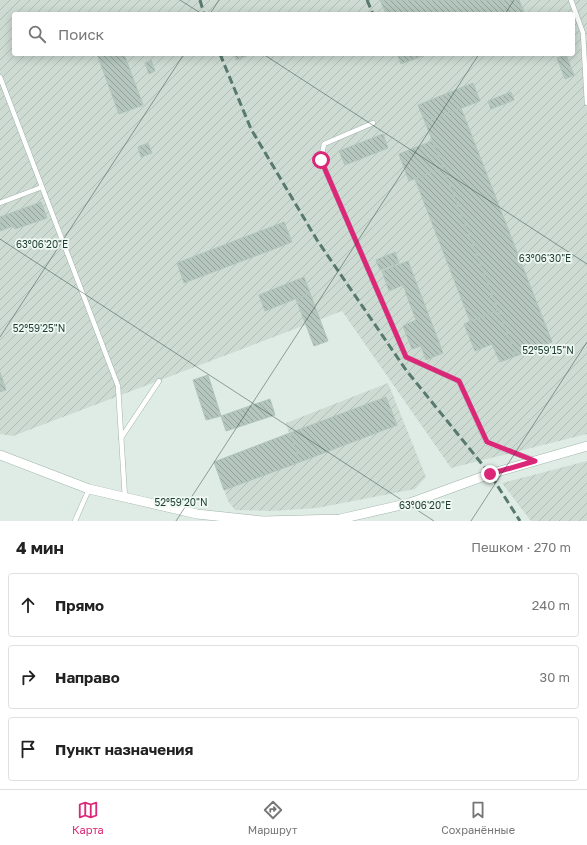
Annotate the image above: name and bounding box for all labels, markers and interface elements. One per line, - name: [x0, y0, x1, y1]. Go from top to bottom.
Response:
- search box: [12, 12, 575, 56]
- icon: search: [26, 23, 48, 45]
- text: Поиск: [58, 25, 104, 43]
- route start: [312, 151, 330, 169]
- text: 63°06'20"E: [16, 238, 68, 250]
- text: 63°06'30"E: [519, 252, 571, 264]
- text: 52°59'25"N: [13, 322, 65, 334]
- text: 52°59'15"N: [522, 344, 574, 356]
- route end: [481, 465, 499, 483]
- text: 52°59'20"N: [154, 496, 208, 508]
- text: 63°06'20"E: [399, 499, 451, 511]
- text: 4 мин: [16, 537, 64, 558]
- text: Пешком · 270 m: [471, 539, 571, 555]
- icon: ahead: [17, 594, 39, 616]
- text: Прямо: [55, 596, 104, 614]
- text: 240 m: [532, 597, 570, 613]
- icon: right: [17, 666, 39, 688]
- text: Направо: [55, 668, 120, 686]
- text: 30 m: [540, 669, 570, 685]
- icon: arrive: [17, 738, 39, 760]
- text: Пункт назначения: [55, 740, 193, 758]
- tab: Карта: [72, 799, 104, 836]
- tab: Маршрут: [248, 799, 297, 836]
- tab: Сохранённые: [441, 799, 515, 836]

